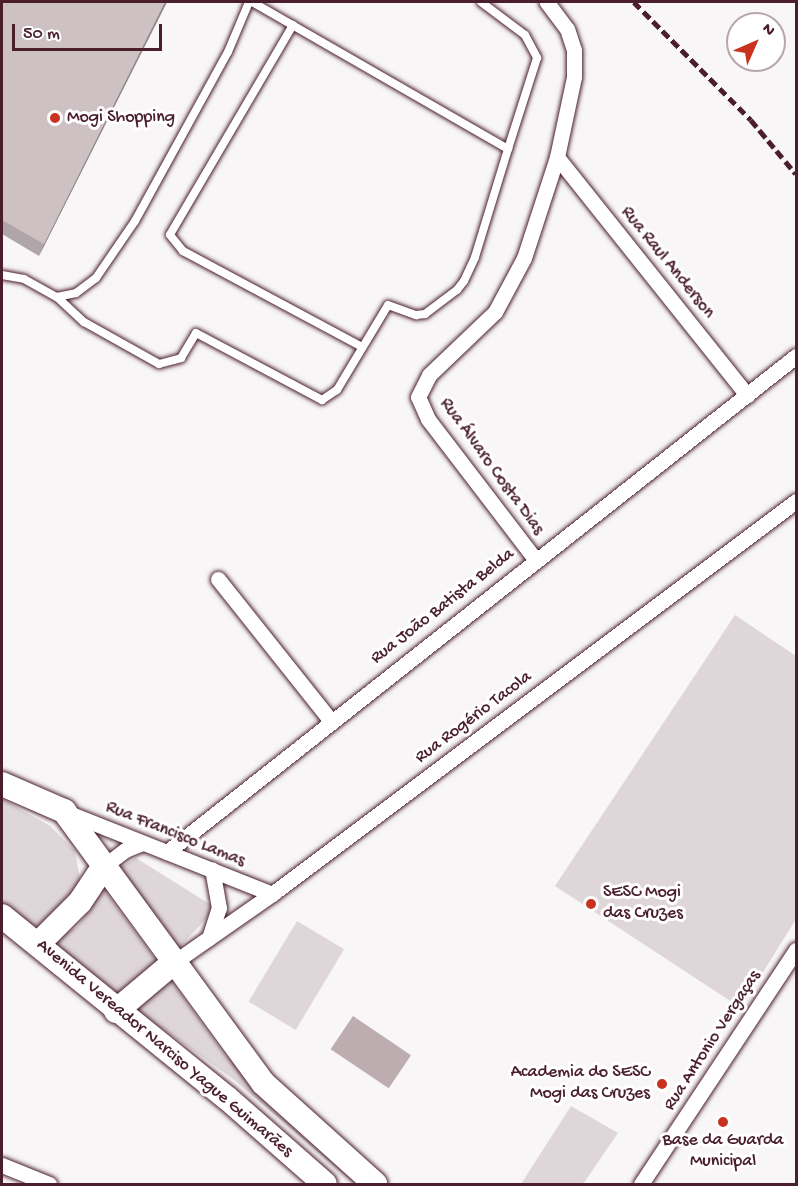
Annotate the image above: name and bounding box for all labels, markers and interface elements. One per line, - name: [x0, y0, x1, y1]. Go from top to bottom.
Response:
- scale bar: [15, 12, 165, 50]
- north arrow: [726, 12, 786, 72]
- text: N: [757, 20, 778, 41]
- text: 50 m: [23, 24, 60, 45]
- place label: Mogi Shopping: [67, 107, 175, 129]
- marker: Mogi Shopping: [48, 111, 62, 125]
- street label: Rua Raul Anderson: [615, 203, 719, 323]
- street label: Rua Álvaro Costa Dias: [434, 394, 548, 540]
- street label: Rua João Batista Belda: [367, 544, 519, 670]
- street label: Rua Rogério Tacola: [411, 667, 537, 769]
- street label: Rua Francisco Lamas: [102, 797, 248, 873]
- place label: SESC Mogi das Cruzes: [603, 883, 683, 926]
- marker: SESC Mogi das Cruzes: [584, 897, 598, 911]
- street label: Avenida Vereador Narciso Yague Guimarães: [31, 935, 297, 1163]
- street label: Rua Antonio Vergaças: [660, 967, 766, 1115]
- place label: Academia do SESC Mogi das Cruzes: [511, 1063, 650, 1106]
- marker: Academia do SESC Mogi das Cruzes: [655, 1077, 669, 1091]
- marker: Base da Guarda Municipal: [716, 1115, 730, 1129]
- place label: Base da Guarda Municipal: [663, 1131, 783, 1174]

